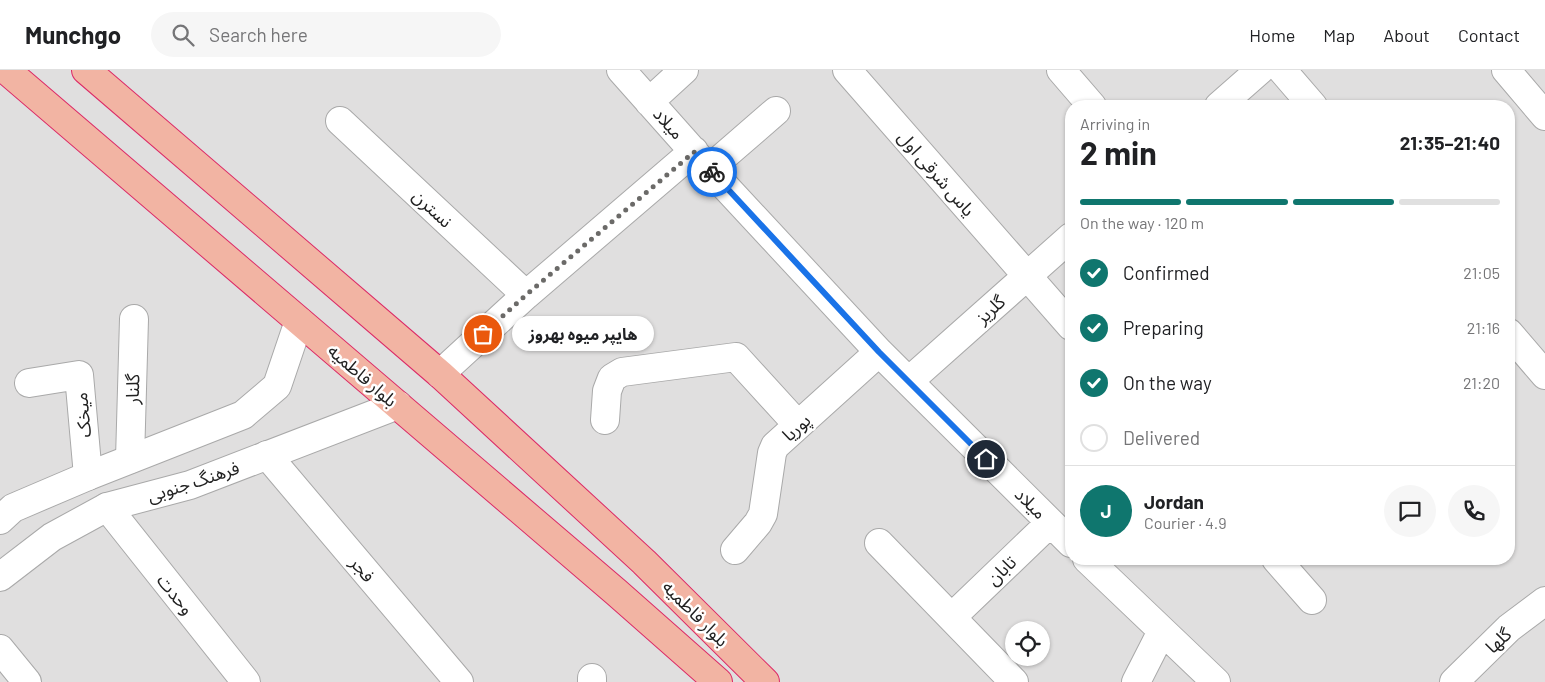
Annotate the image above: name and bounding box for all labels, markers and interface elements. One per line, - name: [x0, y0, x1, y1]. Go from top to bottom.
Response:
- search box: [151, 12, 501, 57]
- text: Munchgo: [25, 20, 121, 49]
- icon: search: [169, 21, 197, 49]
- text: Search here: [209, 23, 308, 46]
- text: Home: [1249, 24, 1295, 46]
- text: Map: [1323, 24, 1355, 46]
- text: About: [1383, 24, 1430, 46]
- text: Contact: [1458, 24, 1520, 46]
- street label: میلاد: [649, 102, 689, 144]
- text: Arriving in: [1080, 114, 1150, 133]
- street label: یاس شرقی اول: [893, 126, 980, 221]
- text: 21:35–21:40: [1400, 131, 1500, 154]
- text: 2 min: [1080, 133, 1157, 171]
- courier: [687, 147, 737, 197]
- icon: bike: [698, 158, 726, 186]
- street label: نسترن: [408, 184, 457, 233]
- text: On the way · 120 m: [1080, 213, 1204, 232]
- icon: check: [1080, 259, 1108, 287]
- text: Confirmed: [1123, 261, 1210, 284]
- text: 21:05: [1463, 263, 1500, 282]
- street label: گلریز: [970, 290, 1010, 329]
- pin: [462, 313, 504, 355]
- icon: check: [1080, 314, 1108, 342]
- callout: هایپر میوه بهروز: [513, 316, 656, 352]
- text: Preparing: [1123, 316, 1204, 339]
- text: 21:16: [1467, 318, 1500, 337]
- icon: bag: [469, 320, 497, 348]
- text: هایپر میوه بهروز: [529, 324, 637, 343]
- street label: بلوار فاطمیه: [323, 339, 402, 412]
- icon: check: [1080, 369, 1108, 397]
- text: On the way: [1123, 371, 1212, 394]
- street label: گلنار: [121, 373, 144, 406]
- text: 21:20: [1463, 373, 1500, 392]
- street label: میخک: [69, 392, 95, 438]
- street label: پوریا: [777, 409, 815, 446]
- text: Delivered: [1123, 426, 1200, 449]
- pin: [965, 438, 1007, 480]
- icon: home: [972, 445, 1000, 473]
- street label: فرهنگ جنوبی: [144, 456, 242, 507]
- street label: میلاد: [1011, 483, 1051, 523]
- button: chat: [1384, 485, 1436, 537]
- button: phone: [1448, 485, 1500, 537]
- text: Jordan: [1144, 490, 1204, 513]
- text: J: [1100, 499, 1112, 522]
- text: Courier · 4.9: [1144, 513, 1227, 532]
- street label: فجر: [345, 551, 380, 587]
- street label: تابان: [981, 551, 1021, 590]
- street label: وحدت: [153, 569, 199, 619]
- street label: بلوار فاطمیه: [658, 575, 734, 651]
- map controls: [1005, 621, 1050, 666]
- button: locate: [1005, 621, 1050, 666]
- street label: گلها: [1481, 622, 1516, 657]

